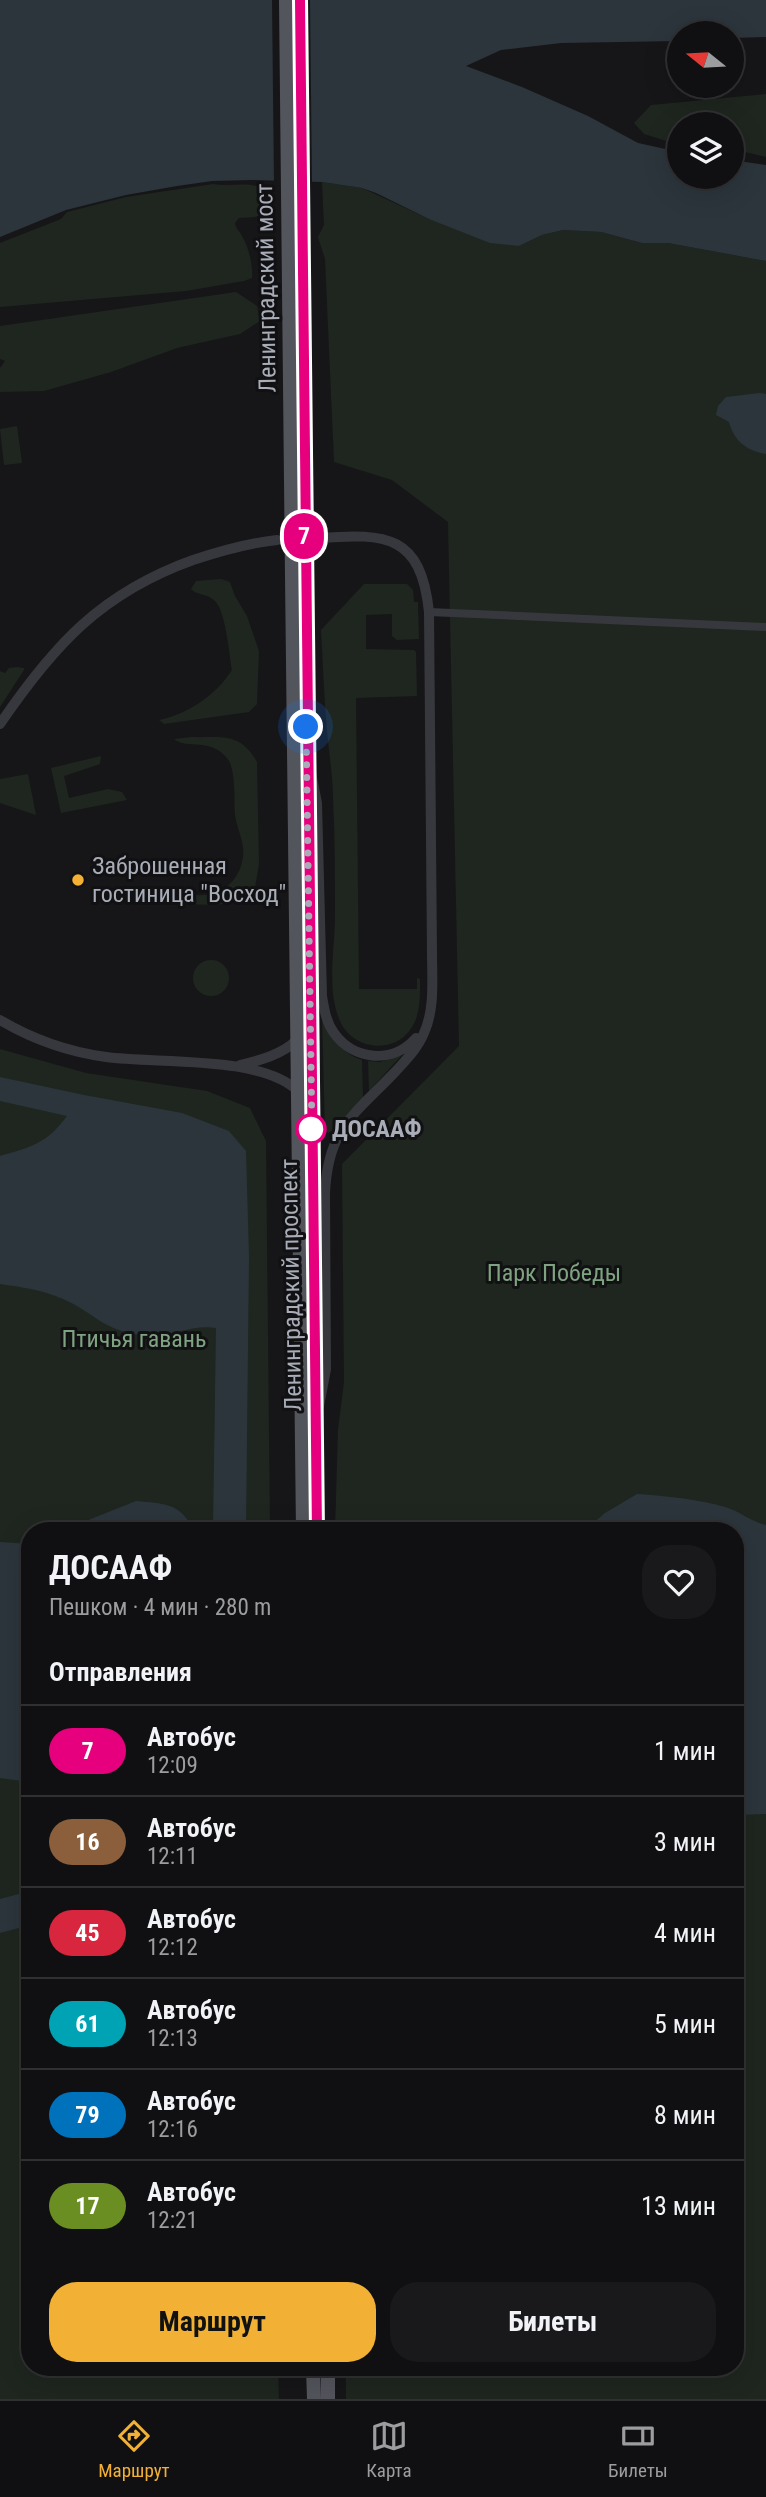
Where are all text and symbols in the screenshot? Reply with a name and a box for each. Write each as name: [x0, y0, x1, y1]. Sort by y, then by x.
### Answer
north arrow: [667, 21, 744, 98]
map controls: [667, 21, 744, 189]
button: layers: [667, 112, 744, 189]
street label: Ленинградский мост: [250, 183, 282, 393]
line badge: 7: [281, 513, 327, 559]
text: 7: [298, 522, 310, 550]
your location: [288, 709, 323, 744]
place label: Заброшенная гостиница "Восход": [92, 852, 286, 908]
marker: Заброшенная гостиница "Восход": [70, 872, 86, 888]
marker: ДОСААФ: [296, 1114, 326, 1144]
place label: ДОСААФ: [332, 1115, 422, 1143]
street label: Ленинградский проспект: [275, 1158, 307, 1412]
park label: Парк Победы: [487, 1259, 621, 1287]
park label: Птичья гавань: [61, 1325, 207, 1353]
button: heart: [642, 1545, 716, 1619]
text: ДОСААФ: [49, 1548, 172, 1587]
text: Пешком · 4 мин · 280 m: [49, 1594, 271, 1621]
text: Отправления: [49, 1657, 192, 1687]
text: Автобус: [147, 1722, 236, 1752]
text: 1 мин: [654, 1736, 716, 1766]
text: 7: [81, 1737, 94, 1765]
text: 12:09: [147, 1752, 198, 1779]
text: Автобус: [147, 1813, 236, 1843]
text: 3 мин: [654, 1827, 716, 1857]
text: 16: [75, 1828, 100, 1856]
text: 12:11: [147, 1843, 198, 1870]
text: Автобус: [147, 1904, 236, 1934]
text: 4 мин: [654, 1918, 716, 1948]
text: 45: [75, 1919, 100, 1947]
text: 12:12: [147, 1934, 198, 1961]
text: Автобус: [147, 1995, 236, 2025]
text: 5 мин: [654, 2009, 716, 2039]
text: 61: [75, 2010, 100, 2038]
text: 12:13: [147, 2025, 198, 2052]
text: Автобус: [147, 2086, 236, 2116]
text: 8 мин: [654, 2100, 716, 2130]
text: 79: [75, 2101, 100, 2129]
text: 12:16: [147, 2116, 198, 2143]
text: Автобус: [147, 2177, 236, 2207]
text: 13 мин: [641, 2191, 716, 2221]
text: 17: [75, 2192, 100, 2220]
text: 12:21: [147, 2207, 198, 2234]
button: Маршрут: [49, 2282, 376, 2362]
button: Билеты: [390, 2282, 716, 2362]
tab: Маршрут: [98, 2417, 170, 2482]
tab: Карта: [366, 2417, 412, 2482]
tab: Билеты: [608, 2417, 668, 2482]

